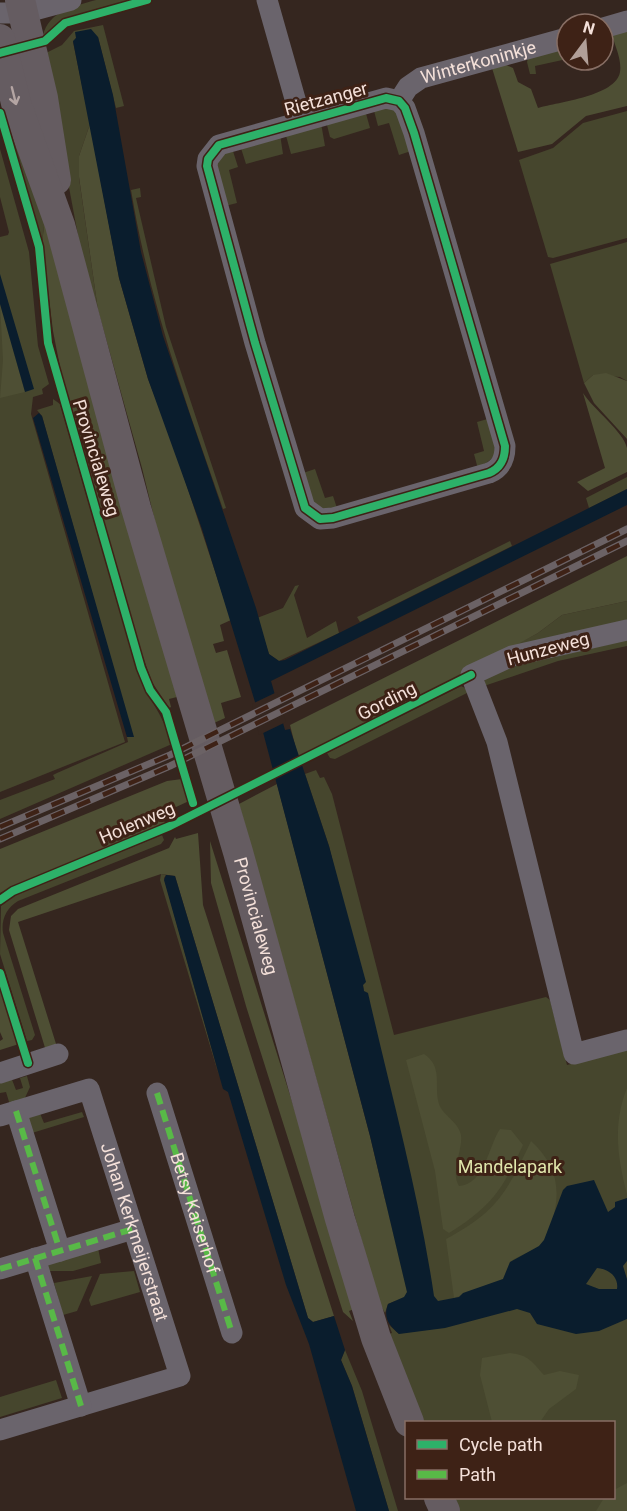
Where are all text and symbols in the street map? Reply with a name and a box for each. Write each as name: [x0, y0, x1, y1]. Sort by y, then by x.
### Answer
north arrow: [555, 12, 615, 72]
text: N: [581, 17, 597, 39]
street label: Winterkoninkje: [418, 36, 538, 88]
street label: Rietzanger: [282, 77, 370, 120]
one-way arrow: [9, 86, 21, 105]
street label: Provincialeweg: [69, 397, 124, 519]
street label: Hunzeweg: [504, 627, 591, 670]
street label: Gording: [354, 677, 420, 724]
street label: Holenweg: [96, 797, 178, 848]
street label: Provincialeweg: [230, 855, 283, 977]
street label: Johan Kerkmeijerstraat: [97, 1140, 173, 1324]
street label: Betsy Kaiserhof: [166, 1150, 224, 1277]
park label: Mandelapark: [458, 1156, 563, 1177]
legend: [405, 1421, 615, 1499]
text: Cycle path: [459, 1434, 543, 1455]
text: Path: [459, 1464, 496, 1485]

